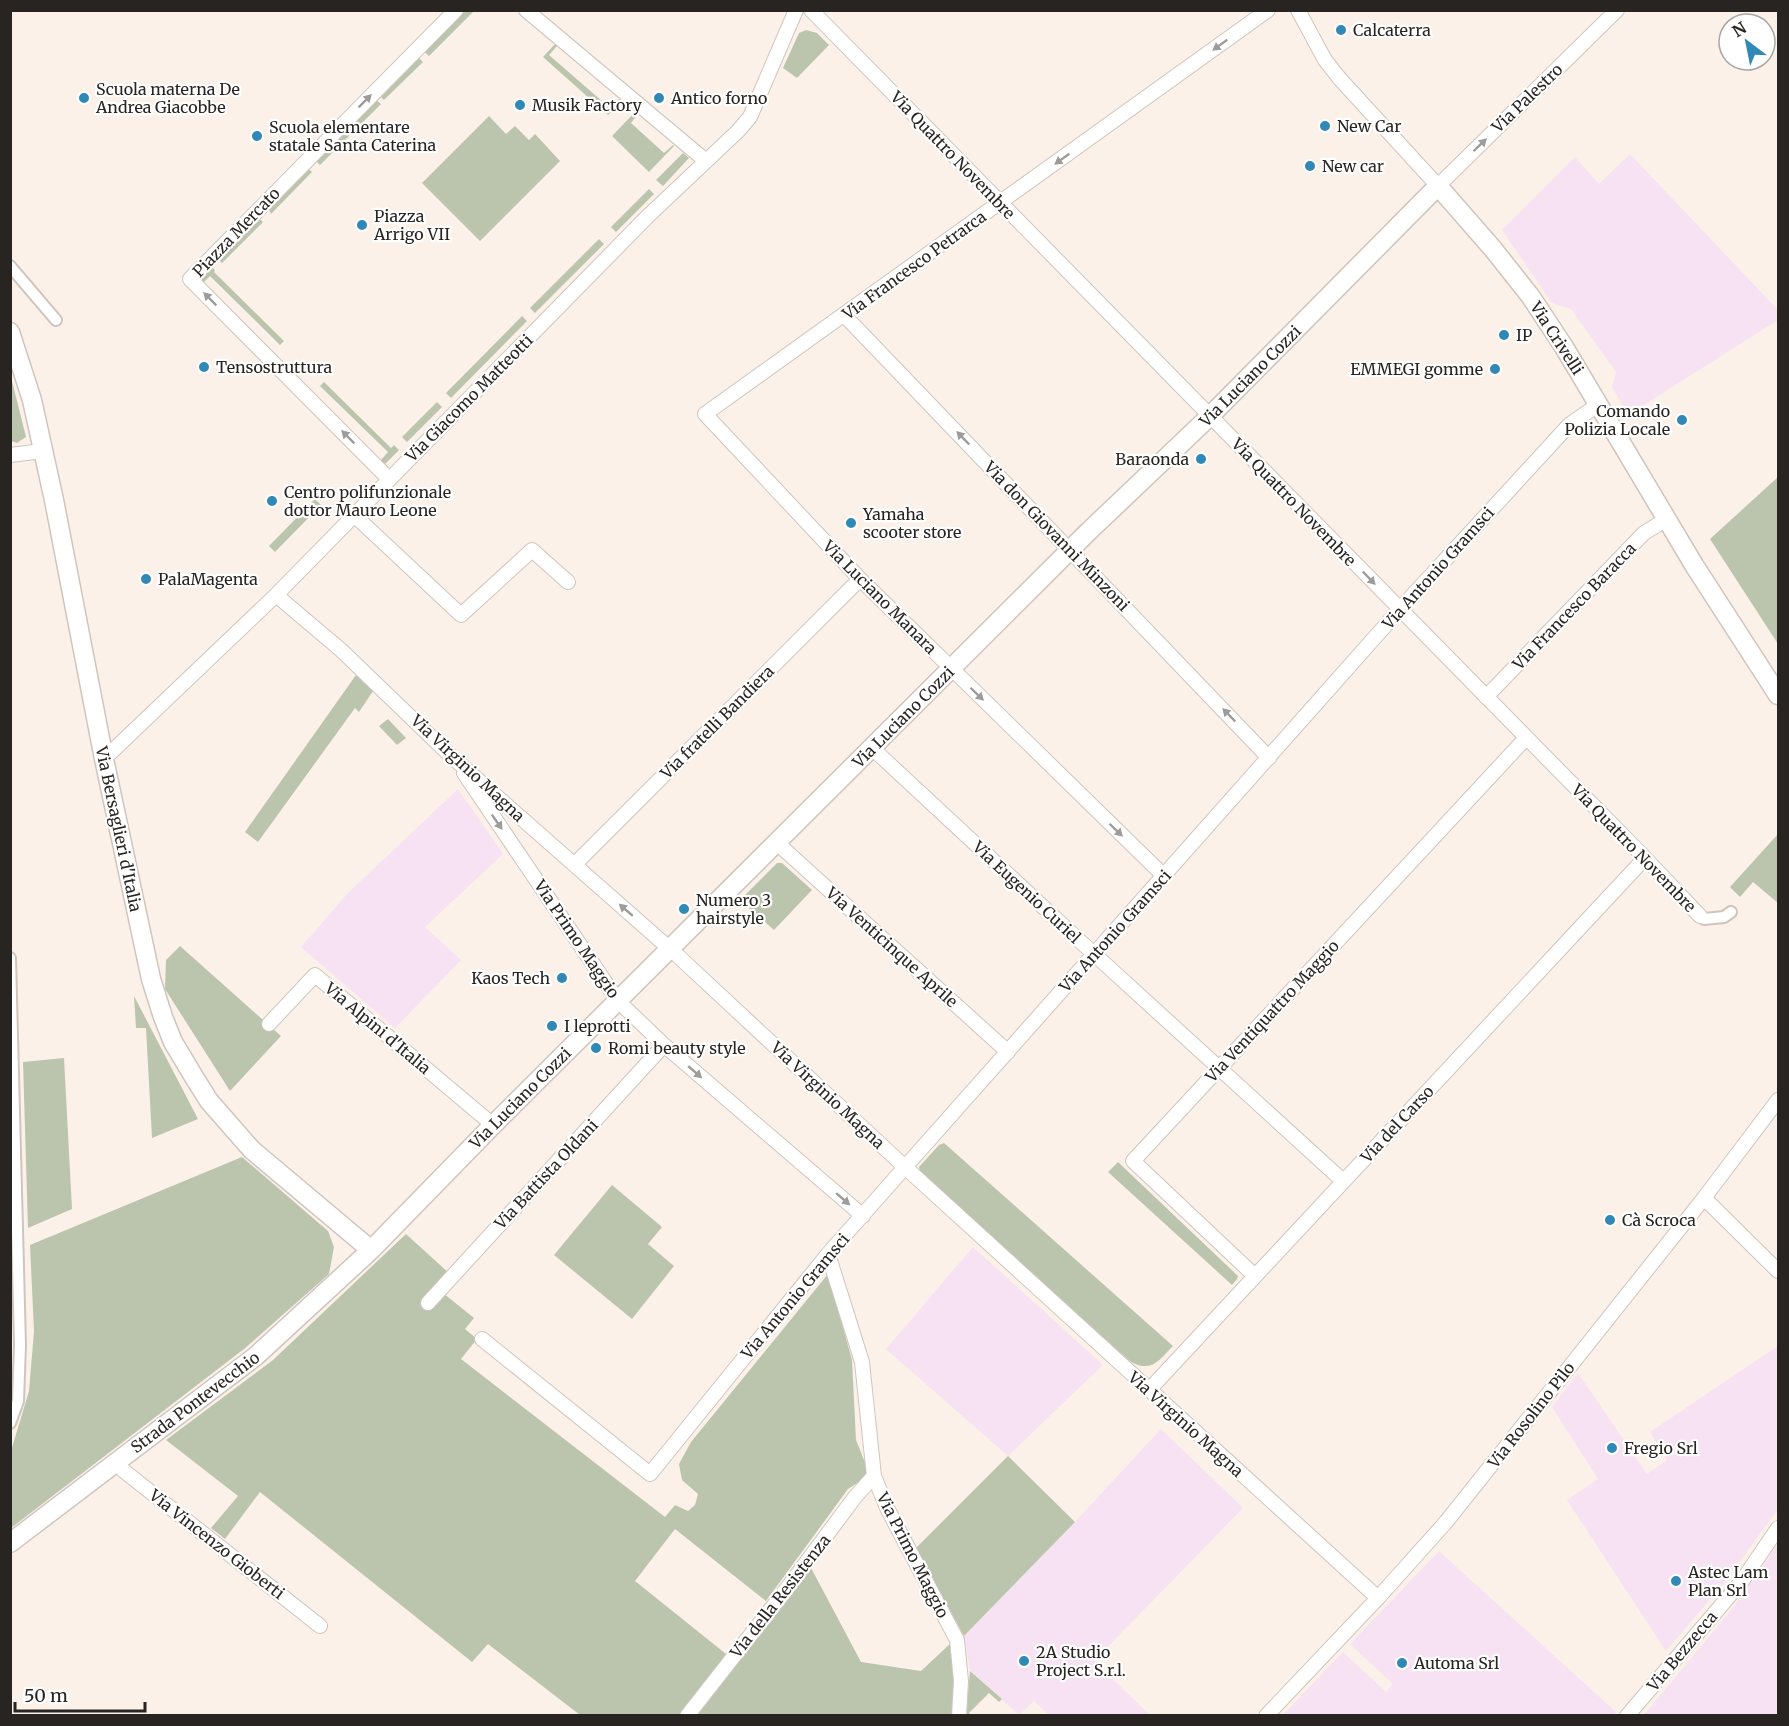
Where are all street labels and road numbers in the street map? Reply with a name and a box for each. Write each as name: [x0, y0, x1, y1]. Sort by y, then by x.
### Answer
street label: Via Palestro: [1487, 59, 1567, 137]
street label: Via Quattro Novembre: [886, 86, 1019, 223]
street label: Piazza Mercato: [188, 183, 284, 281]
street label: Via Francesco Petrarca: [837, 206, 990, 324]
street label: Via Crivelli: [1525, 297, 1588, 378]
street label: Via Luciano Cozzi: [1194, 321, 1305, 432]
street label: Via Giacomo Matteotti: [400, 330, 537, 467]
street label: Via Quattro Novembre: [1227, 433, 1360, 570]
street label: Via don Giovanni Minzoni: [979, 456, 1134, 615]
street label: Via Antonio Gramsci: [1377, 503, 1498, 634]
street label: Via Luciano Manara: [818, 535, 941, 658]
street label: Via Francesco Baracca: [1507, 538, 1640, 674]
street label: Via fratelli Bandiera: [655, 661, 778, 784]
street label: Via Luciano Cozzi: [847, 662, 958, 773]
street label: Via Virginio Magna: [406, 710, 529, 826]
street label: Via Bersaglieri d'Italia: [91, 743, 146, 914]
street label: Via Quattro Novembre: [1567, 779, 1700, 916]
street label: Via Eugenio Curiel: [968, 836, 1085, 947]
street label: Via Antonio Gramsci: [1054, 866, 1175, 997]
street label: Via Primo Maggio: [530, 875, 624, 1002]
street label: Via Venticinque Aprile: [821, 882, 962, 1011]
street label: Via Ventiquattro Maggio: [1200, 936, 1343, 1087]
street label: Via Alpini d'Italia: [320, 977, 435, 1078]
street label: Via Virginio Magna: [766, 1037, 889, 1153]
street label: Via Luciano Cozzi: [464, 1043, 575, 1154]
street label: Via del Carso: [1355, 1081, 1438, 1167]
street label: Via Battista Oldani: [489, 1115, 602, 1234]
street label: Via Antonio Gramsci: [736, 1229, 853, 1364]
street label: Strada Pontevecchio: [127, 1347, 263, 1457]
street label: Via Rosolino Pilo: [1483, 1358, 1579, 1473]
street label: Via Virginio Magna: [1124, 1366, 1248, 1481]
street label: Via Vincenzo Gioberti: [145, 1484, 289, 1603]
street label: Via Primo Maggio: [872, 1488, 953, 1621]
street label: Via della Resistenza: [725, 1530, 835, 1663]
street label: Via Bezzecca: [1642, 1607, 1722, 1696]

